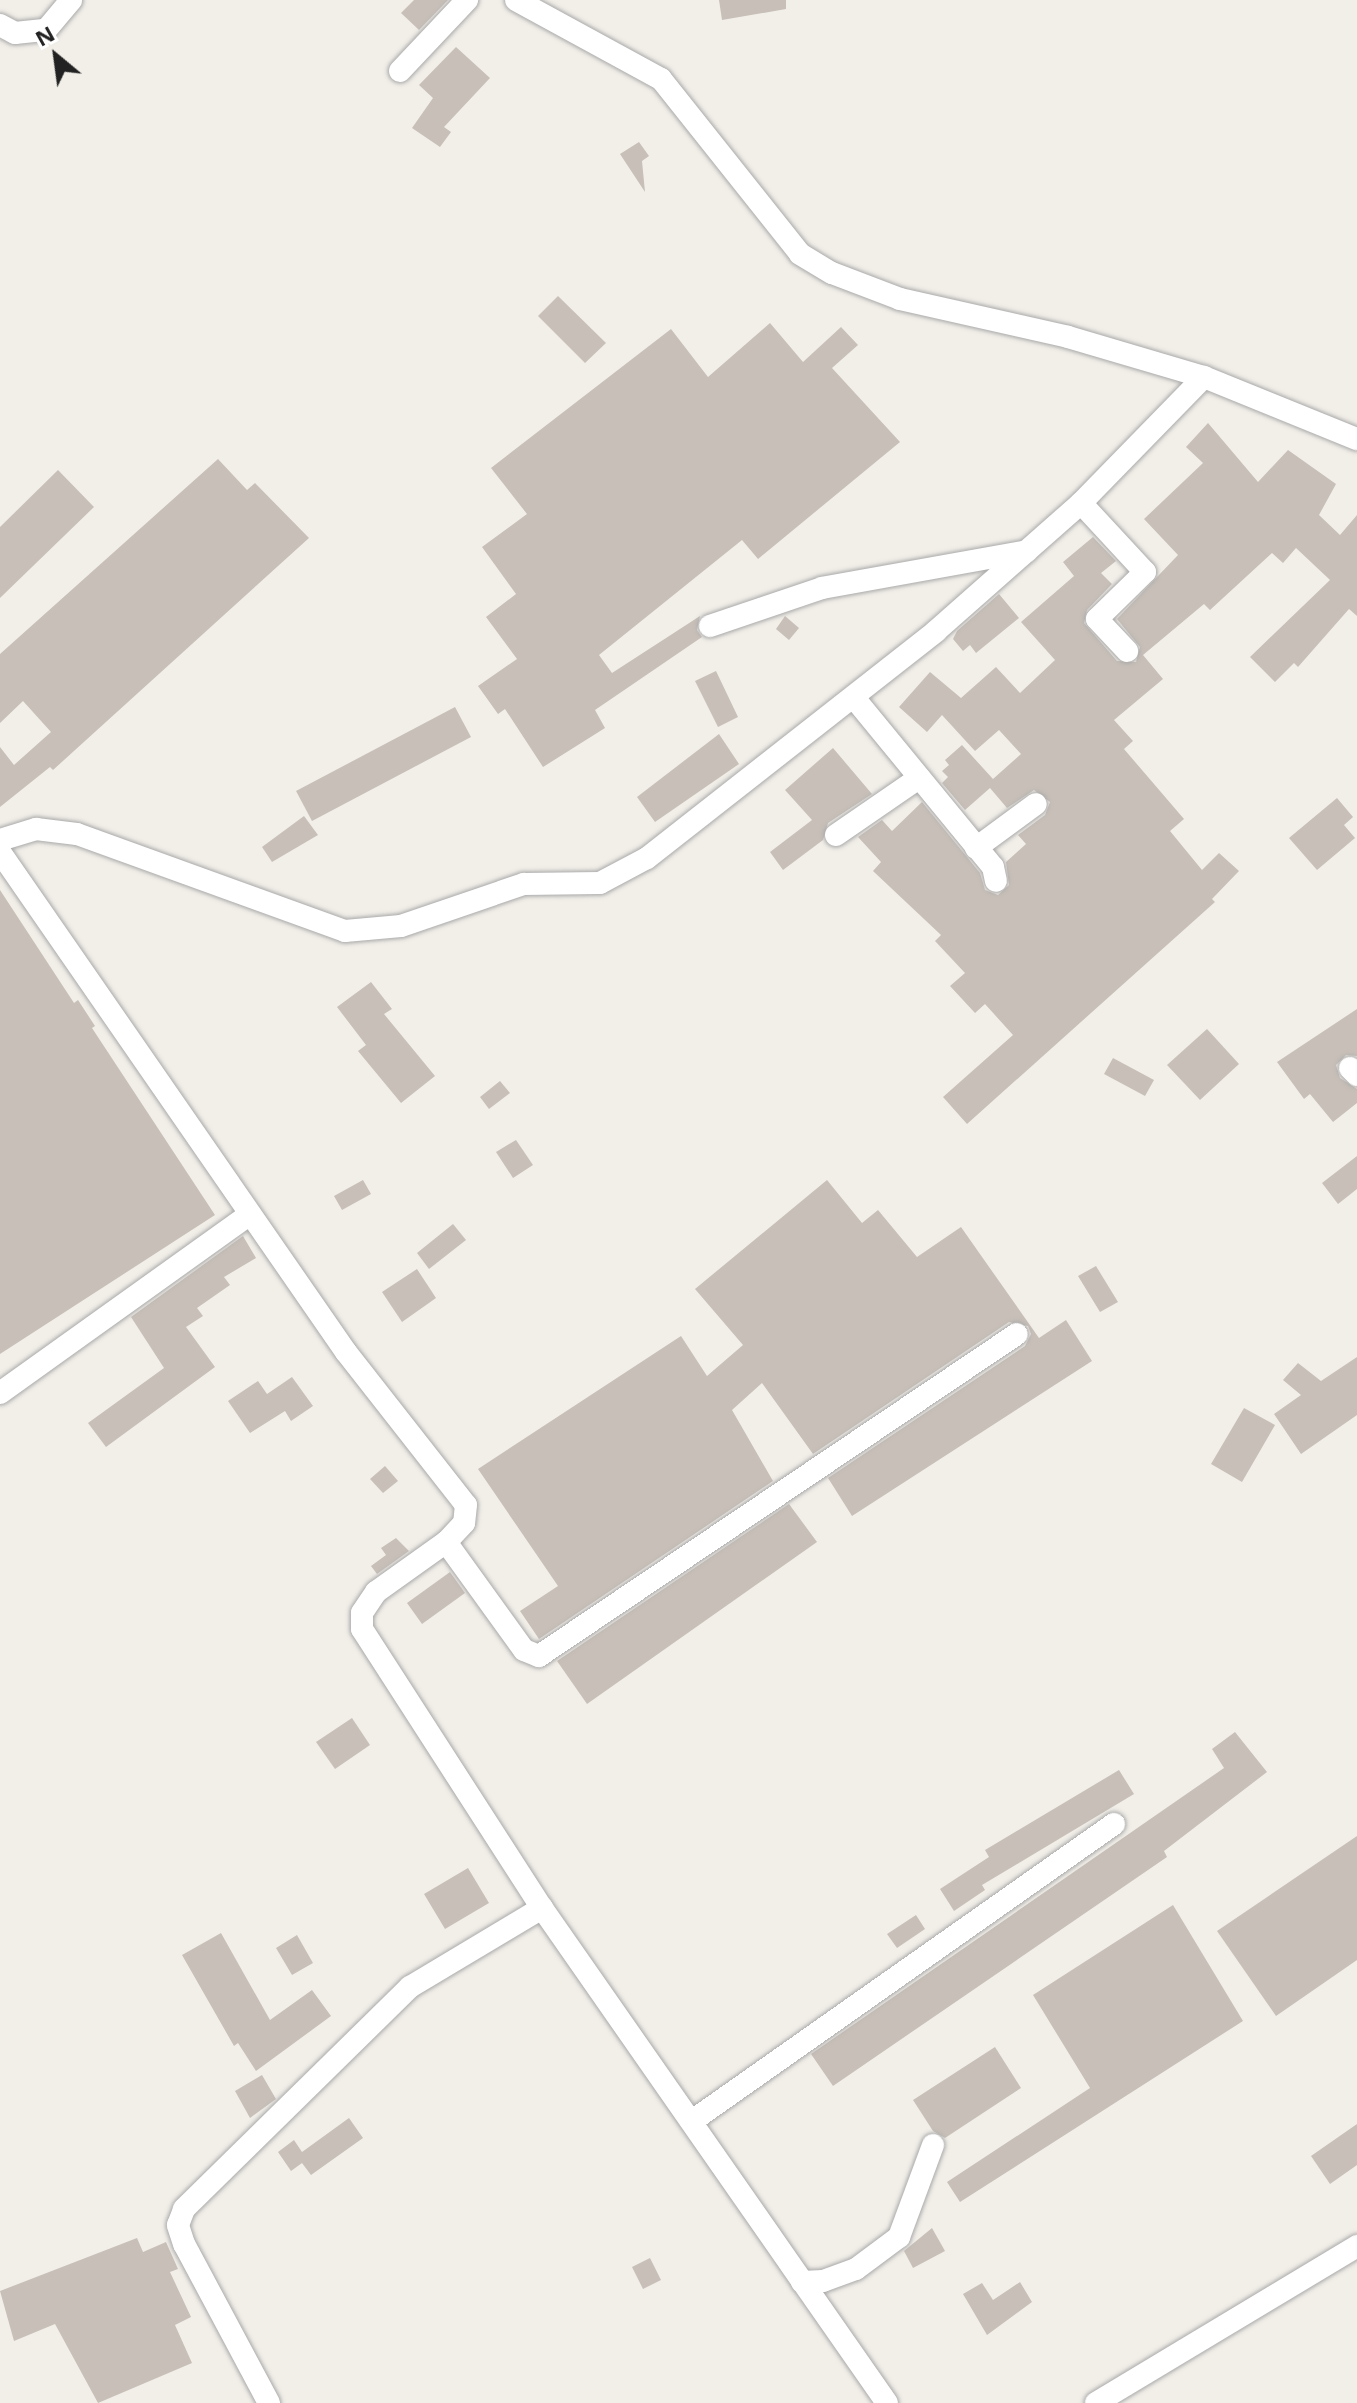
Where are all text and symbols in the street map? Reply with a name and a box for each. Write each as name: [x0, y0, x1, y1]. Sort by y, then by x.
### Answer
north arrow: [16, 16, 96, 96]
text: N: [29, 18, 59, 52]

